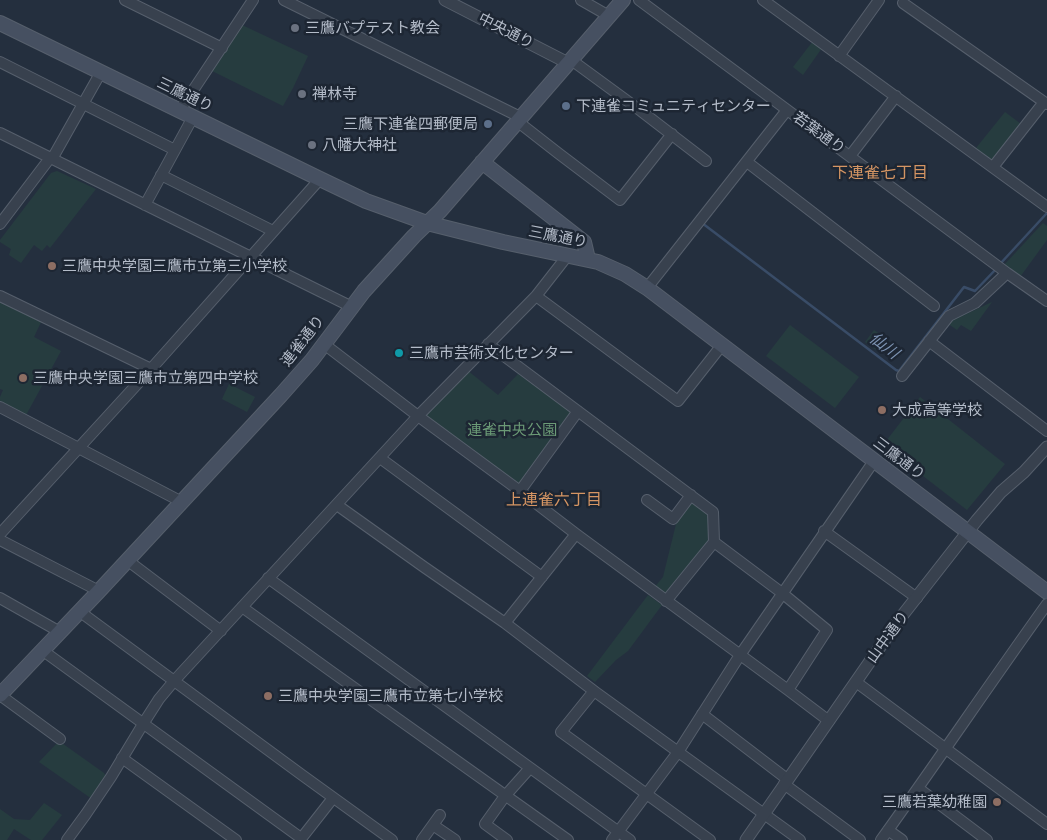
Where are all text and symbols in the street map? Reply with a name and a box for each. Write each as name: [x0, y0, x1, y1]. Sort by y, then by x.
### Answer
street label: 中央通り: [475, 9, 537, 53]
place label: 三鷹バプテスト教会: [305, 19, 440, 37]
marker: 三鷹バプテスト教会: [289, 22, 301, 34]
street label: 三鷹通り: [154, 74, 216, 116]
place label: 禅林寺: [312, 85, 357, 103]
marker: 禅林寺: [296, 88, 308, 100]
place label: 下連雀コミュニティセンター: [576, 97, 771, 115]
marker: 下連雀コミュニティセンター: [560, 100, 572, 112]
street label: 若葉通り: [789, 108, 849, 158]
place label: 三鷹下連雀四郵便局: [343, 115, 478, 133]
marker: 三鷹下連雀四郵便局: [482, 118, 494, 130]
place label: 八幡大神社: [322, 136, 397, 154]
marker: 八幡大神社: [306, 139, 318, 151]
district label: 下連雀七丁目: [832, 163, 928, 183]
street label: 三鷹通り: [527, 222, 589, 252]
place label: 三鷹中央学園三鷹市立第三小学校: [62, 257, 287, 275]
marker: 三鷹中央学園三鷹市立第三小学校: [46, 260, 58, 272]
street label: 連雀通り: [277, 312, 329, 370]
water label: 仙川: [865, 329, 903, 363]
place label: 三鷹市芸術文化センター: [409, 344, 574, 362]
marker: 三鷹市芸術文化センター: [393, 347, 405, 359]
place label: 三鷹中央学園三鷹市立第四中学校: [33, 369, 258, 387]
marker: 三鷹中央学園三鷹市立第四中学校: [17, 372, 29, 384]
place label: 大成高等学校: [892, 401, 982, 419]
marker: 大成高等学校: [876, 404, 888, 416]
park label: 連雀中央公園: [467, 421, 557, 439]
street label: 三鷹通り: [870, 434, 928, 484]
district label: 上連雀六丁目: [506, 490, 602, 510]
street label: 山中通り: [863, 607, 913, 667]
place label: 三鷹中央学園三鷹市立第七小学校: [278, 687, 503, 705]
marker: 三鷹中央学園三鷹市立第七小学校: [262, 690, 274, 702]
place label: 三鷹若葉幼稚園: [882, 793, 987, 811]
marker: 三鷹若葉幼稚園: [991, 796, 1003, 808]

